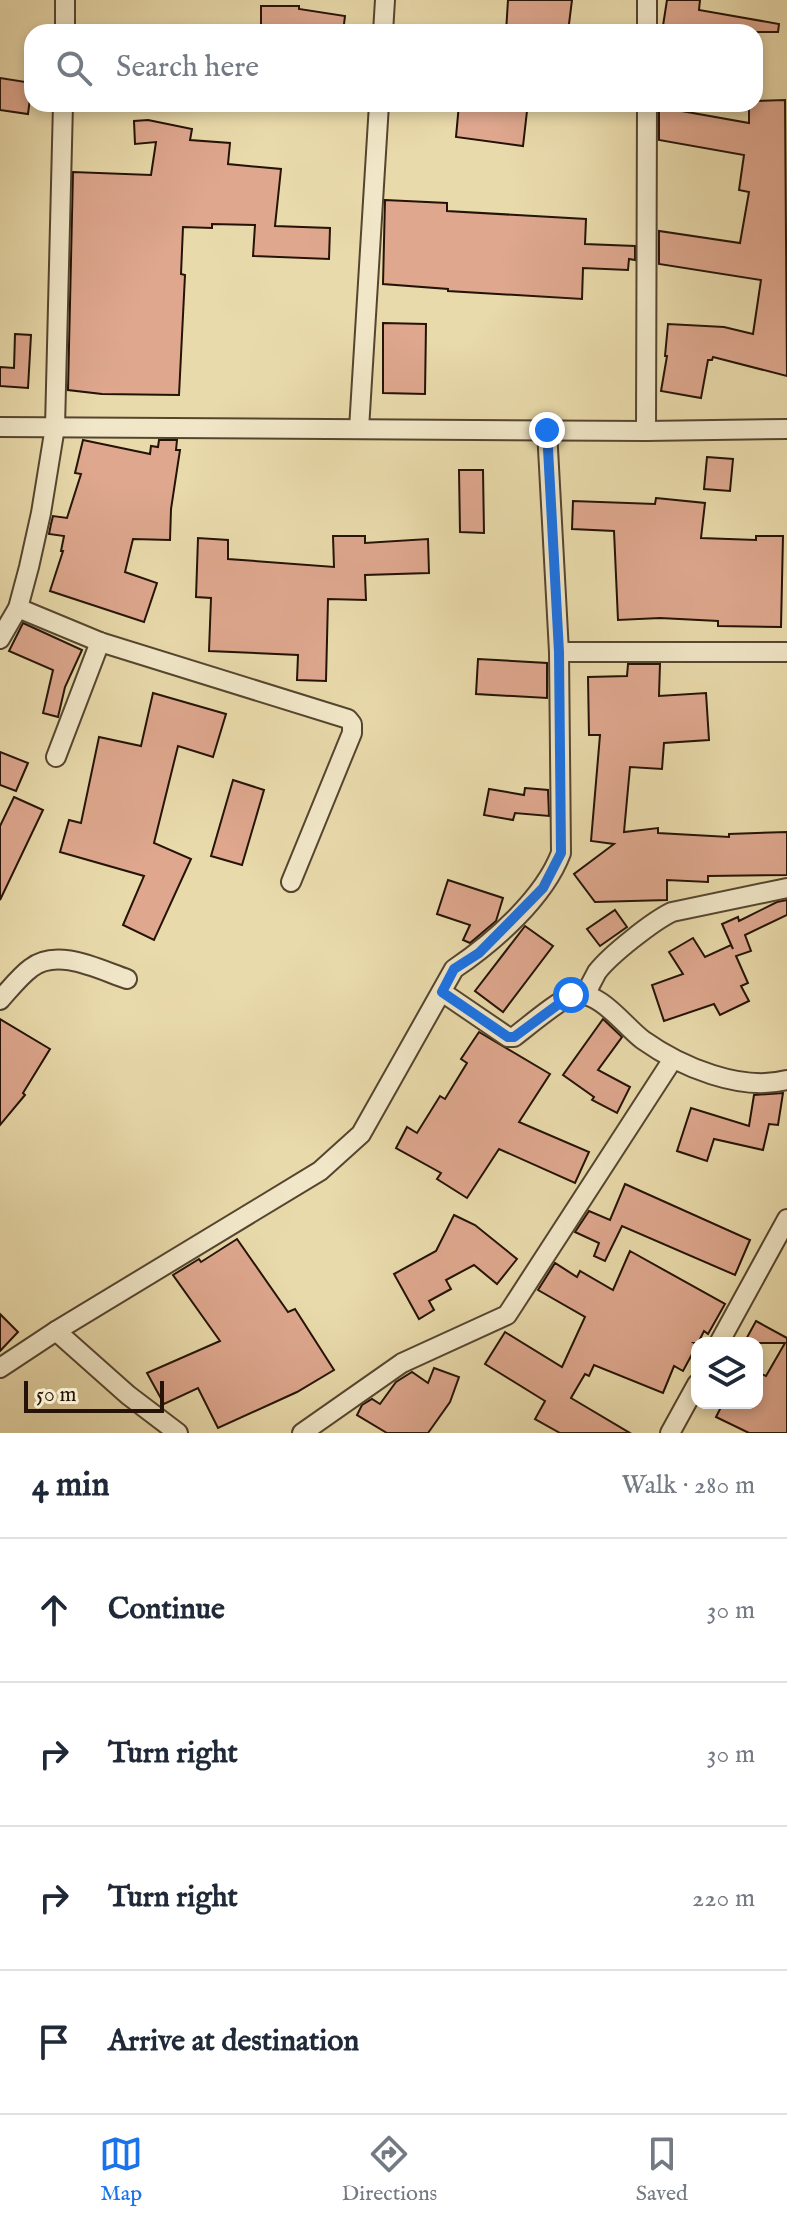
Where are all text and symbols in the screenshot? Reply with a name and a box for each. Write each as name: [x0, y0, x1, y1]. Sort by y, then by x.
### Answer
search box: [24, 24, 763, 112]
icon: search: [52, 46, 96, 90]
text: Search here: [116, 49, 259, 87]
route end: [529, 412, 565, 448]
route start: [553, 977, 589, 1013]
map controls: [691, 1337, 763, 1409]
button: layers: [691, 1337, 763, 1409]
scale bar: [24, 1377, 164, 1413]
text: 50 m: [36, 1381, 77, 1409]
text: 4 min: [32, 1464, 110, 1507]
text: Walk · 280 m: [622, 1469, 755, 1502]
icon: ahead: [32, 1588, 76, 1632]
text: Continue: [108, 1591, 225, 1629]
text: 30 m: [707, 1594, 755, 1627]
icon: right: [32, 1732, 76, 1776]
text: Turn right: [108, 1735, 238, 1773]
text: 30 m: [707, 1738, 755, 1771]
icon: right: [32, 1876, 76, 1920]
text: Turn right: [108, 1879, 238, 1917]
text: 220 m: [692, 1882, 755, 1915]
icon: arrive: [32, 2020, 76, 2064]
text: Arrive at destination: [108, 2023, 359, 2061]
tab: Map: [99, 2132, 143, 2208]
tab: Directions: [342, 2132, 437, 2208]
tab: Saved: [636, 2132, 688, 2208]

